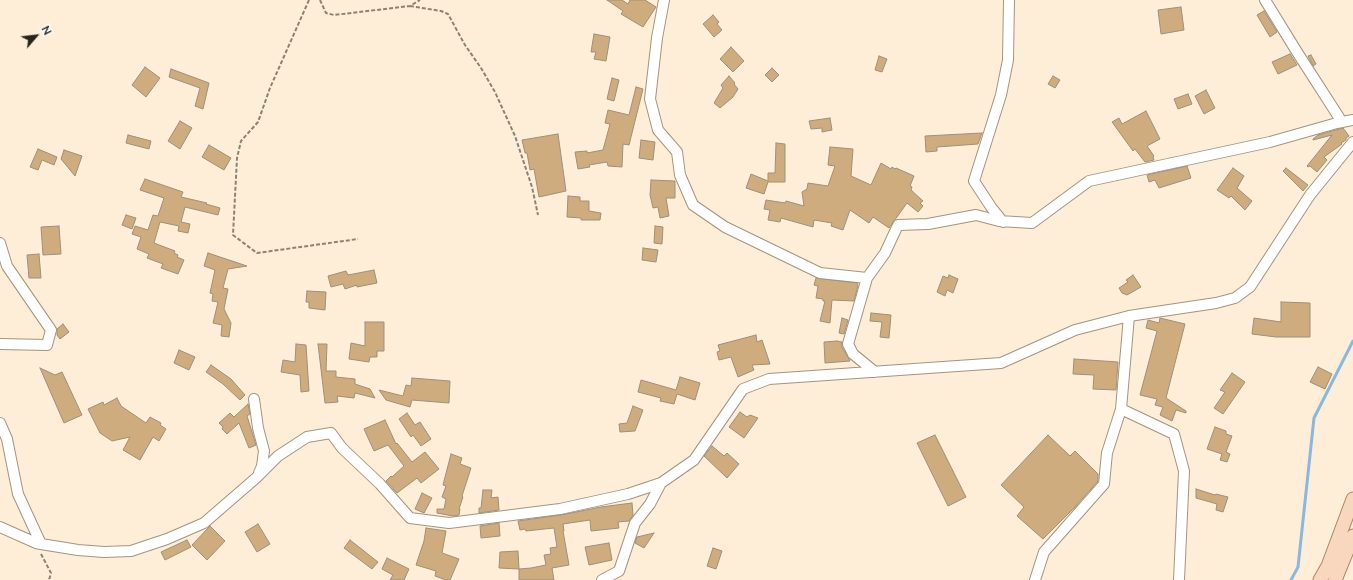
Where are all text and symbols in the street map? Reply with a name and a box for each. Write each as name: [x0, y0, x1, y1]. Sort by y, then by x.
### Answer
north arrow: [16, 16, 56, 56]
text: N: [39, 23, 55, 37]

